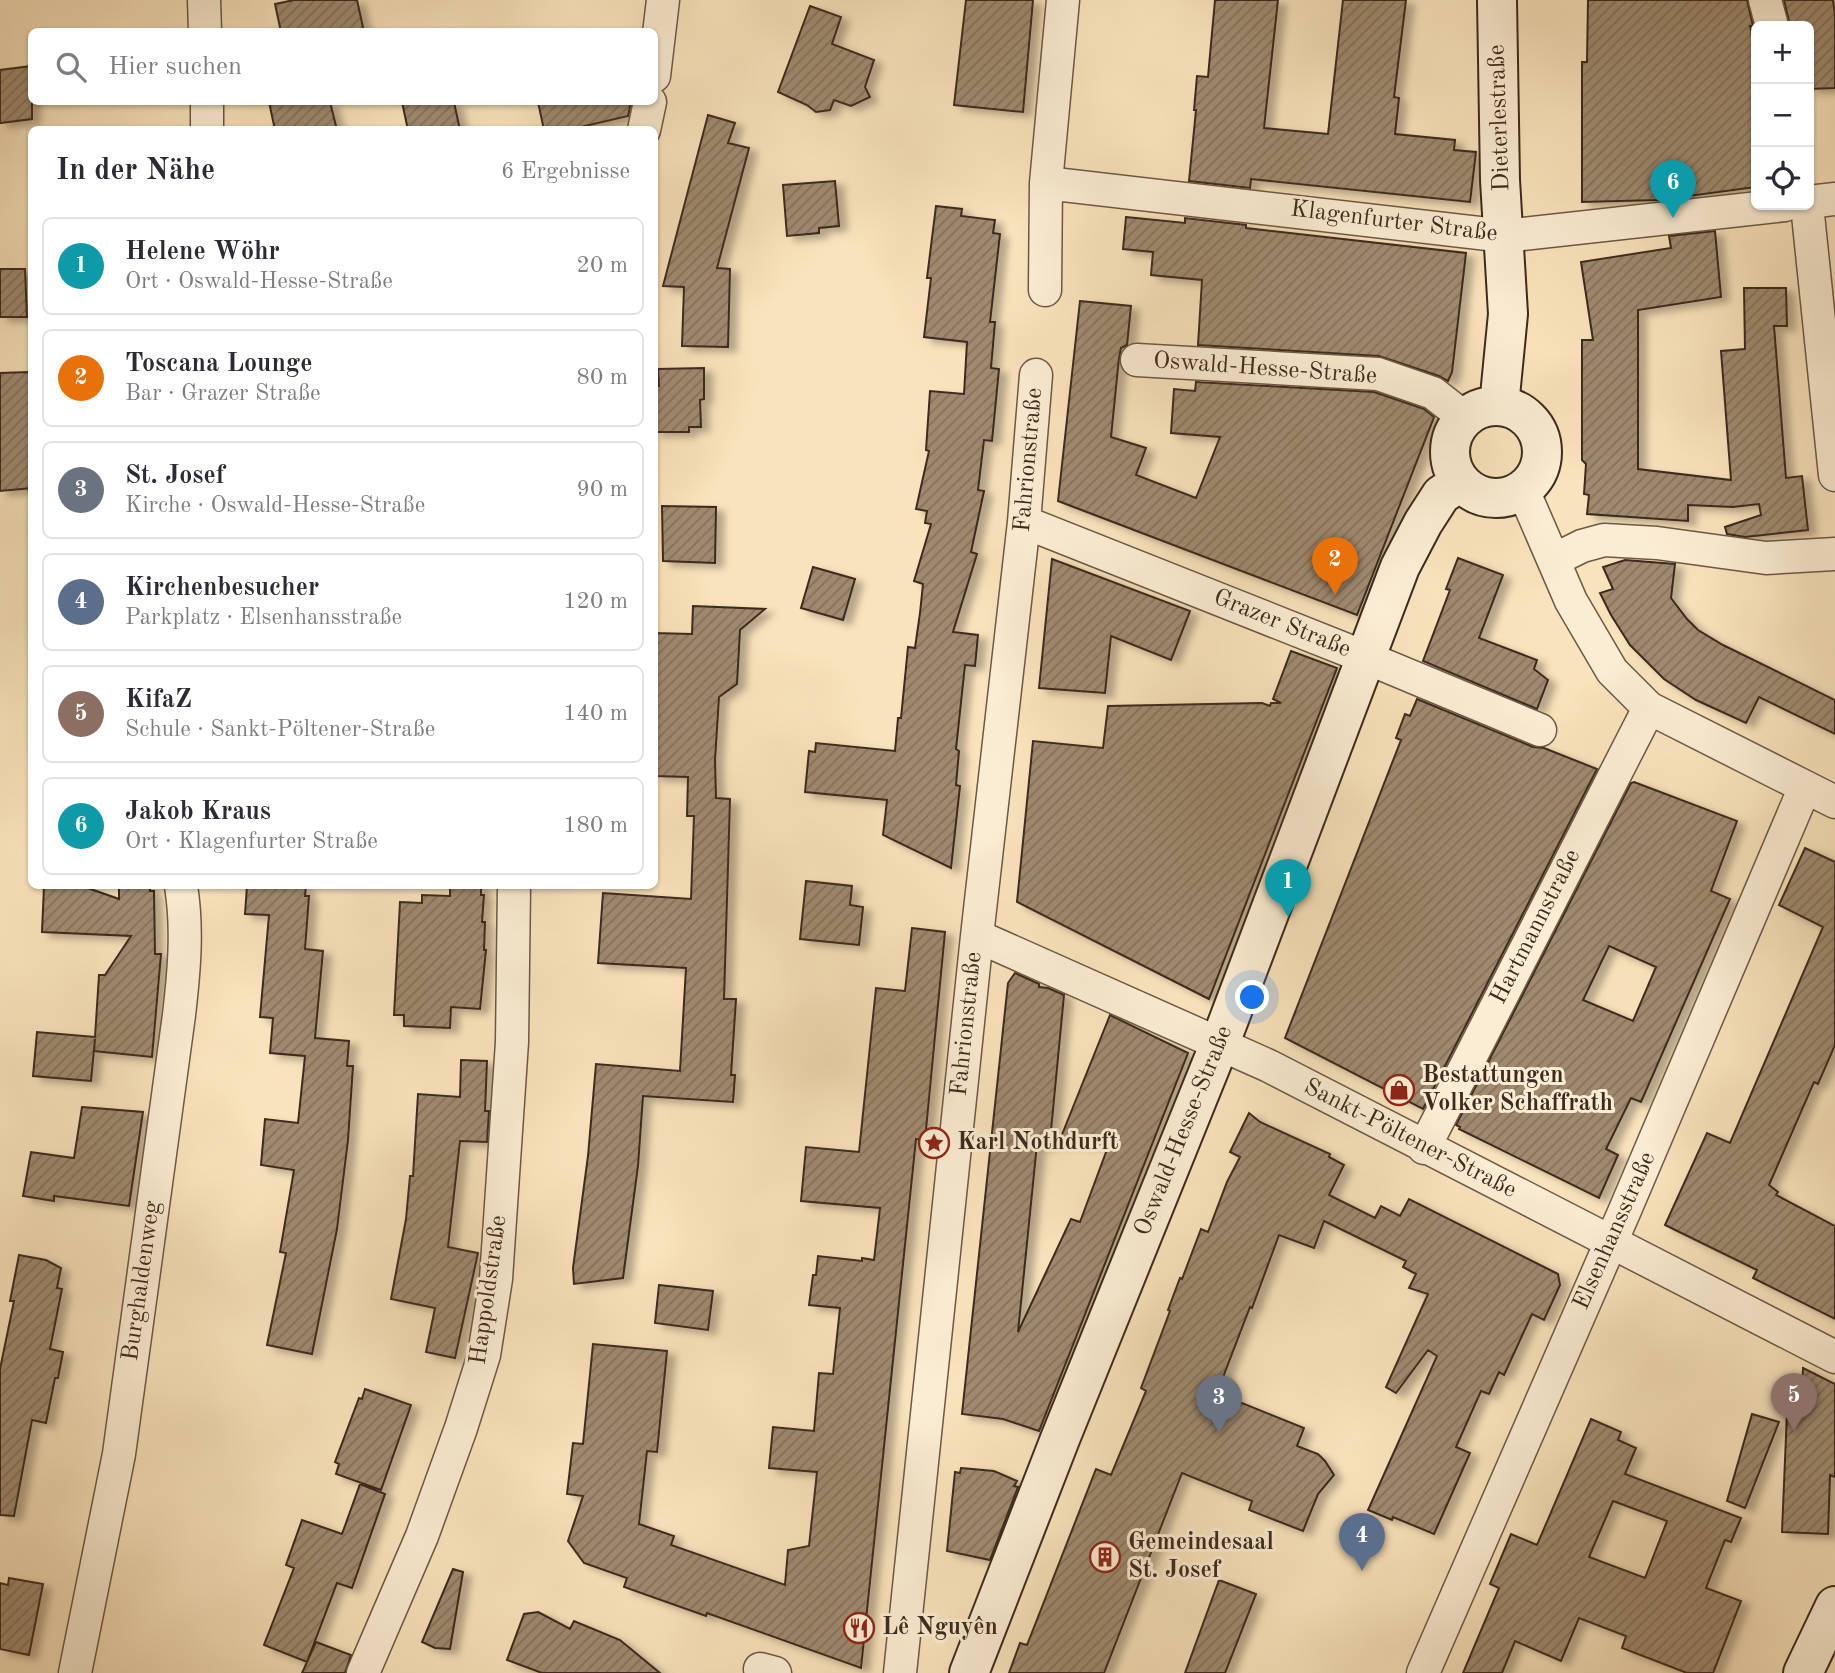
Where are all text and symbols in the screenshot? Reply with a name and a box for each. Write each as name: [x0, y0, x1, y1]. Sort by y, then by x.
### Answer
map controls: [1751, 21, 1814, 210]
button: +: [1751, 21, 1814, 84]
search box: [28, 28, 658, 105]
street label: Dieterlestraße: [1485, 44, 1515, 192]
icon: search: [52, 48, 90, 86]
text: Hier suchen: [108, 54, 242, 80]
button: −: [1751, 84, 1814, 147]
button: locate: [1751, 147, 1814, 210]
text: In der Nähe: [56, 156, 215, 186]
text: 6 Ergebnisse: [501, 160, 630, 183]
pin: 6: [1650, 160, 1696, 218]
street label: Klagenfurter Straße: [1289, 197, 1499, 247]
text: Helene Wöhr: [125, 239, 280, 265]
text: 1: [74, 254, 88, 277]
text: 20 m: [577, 254, 628, 277]
text: Ort · Oswald-Hesse-Straße: [125, 270, 393, 293]
street label: Oswald-Hesse-Straße: [1152, 349, 1378, 389]
text: Toscana Lounge: [125, 351, 313, 377]
text: 2: [74, 366, 88, 389]
text: 80 m: [577, 366, 628, 389]
text: Bar · Grazer Straße: [125, 382, 321, 405]
street label: Fahrionstraße: [1011, 387, 1047, 533]
text: St. Josef: [125, 463, 225, 489]
text: 3: [74, 478, 88, 501]
text: 90 m: [577, 478, 628, 501]
text: Kirche · Oswald-Hesse-Straße: [125, 494, 425, 517]
pin: 2: [1312, 537, 1358, 595]
text: Kirchenbesucher: [125, 575, 319, 601]
street label: Grazer Straße: [1210, 586, 1354, 662]
text: 4: [74, 590, 88, 613]
text: 120 m: [563, 590, 628, 613]
text: Parkplatz · Elsenhansstraße: [125, 606, 402, 629]
text: KifaZ: [125, 687, 192, 713]
text: 5: [74, 702, 88, 725]
text: 140 m: [563, 702, 628, 725]
text: Schule · Sankt-Pöltener-Straße: [125, 718, 435, 741]
text: Jakob Kraus: [125, 799, 271, 825]
text: 6: [74, 814, 88, 837]
text: 180 m: [563, 814, 628, 837]
text: Ort · Klagenfurter Straße: [125, 830, 378, 853]
street label: Hartmannstraße: [1487, 846, 1585, 1008]
pin: 1: [1265, 859, 1311, 917]
street label: Fahrionstraße: [947, 951, 987, 1097]
your location: [1235, 980, 1269, 1014]
street label: Oswald-Hesse-Straße: [1131, 1023, 1237, 1239]
place label: Bestattungen Volker Schaffrath: [1422, 1064, 1613, 1116]
shop icon: Bestattungen Volker Schaffrath: [1382, 1073, 1416, 1107]
street label: Sankt-Pöltener-Straße: [1300, 1075, 1520, 1203]
place icon: Karl Nothdurft: [917, 1126, 951, 1160]
place label: Karl Nothdurft: [957, 1131, 1119, 1155]
street label: Elsenhansstraße: [1569, 1149, 1661, 1313]
street label: Burghaldenweg: [119, 1199, 165, 1363]
street label: Happoldstraße: [467, 1214, 511, 1366]
pin: 5: [1771, 1373, 1817, 1431]
pin: 3: [1196, 1375, 1242, 1433]
pin: 4: [1339, 1513, 1385, 1571]
place label: Gemeindesaal St. Josef: [1128, 1531, 1274, 1583]
building icon: Gemeindesaal St. Josef: [1088, 1540, 1122, 1574]
restaurant icon: Lê Nguyên: [842, 1611, 876, 1645]
place label: Lê Nguyên: [882, 1616, 998, 1640]

